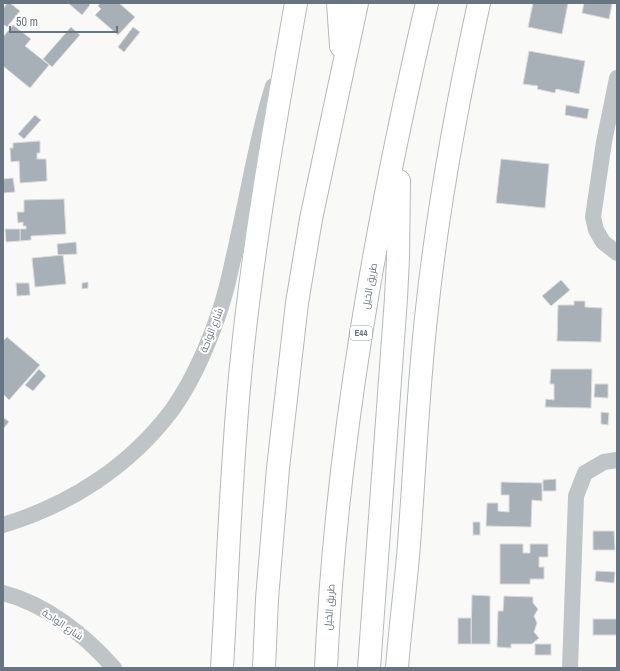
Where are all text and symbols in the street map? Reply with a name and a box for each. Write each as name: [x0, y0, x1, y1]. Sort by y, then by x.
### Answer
scale bar: [10, 8, 117, 34]
text: 50 m: [16, 14, 38, 30]
street label: طريق الخيل: [359, 262, 380, 310]
street label: شارع الواحة: [197, 306, 226, 354]
road number: E44: [350, 326, 372, 340]
street label: طريق الخيل: [321, 583, 338, 631]
street label: شارع الواحة: [40, 606, 86, 643]

